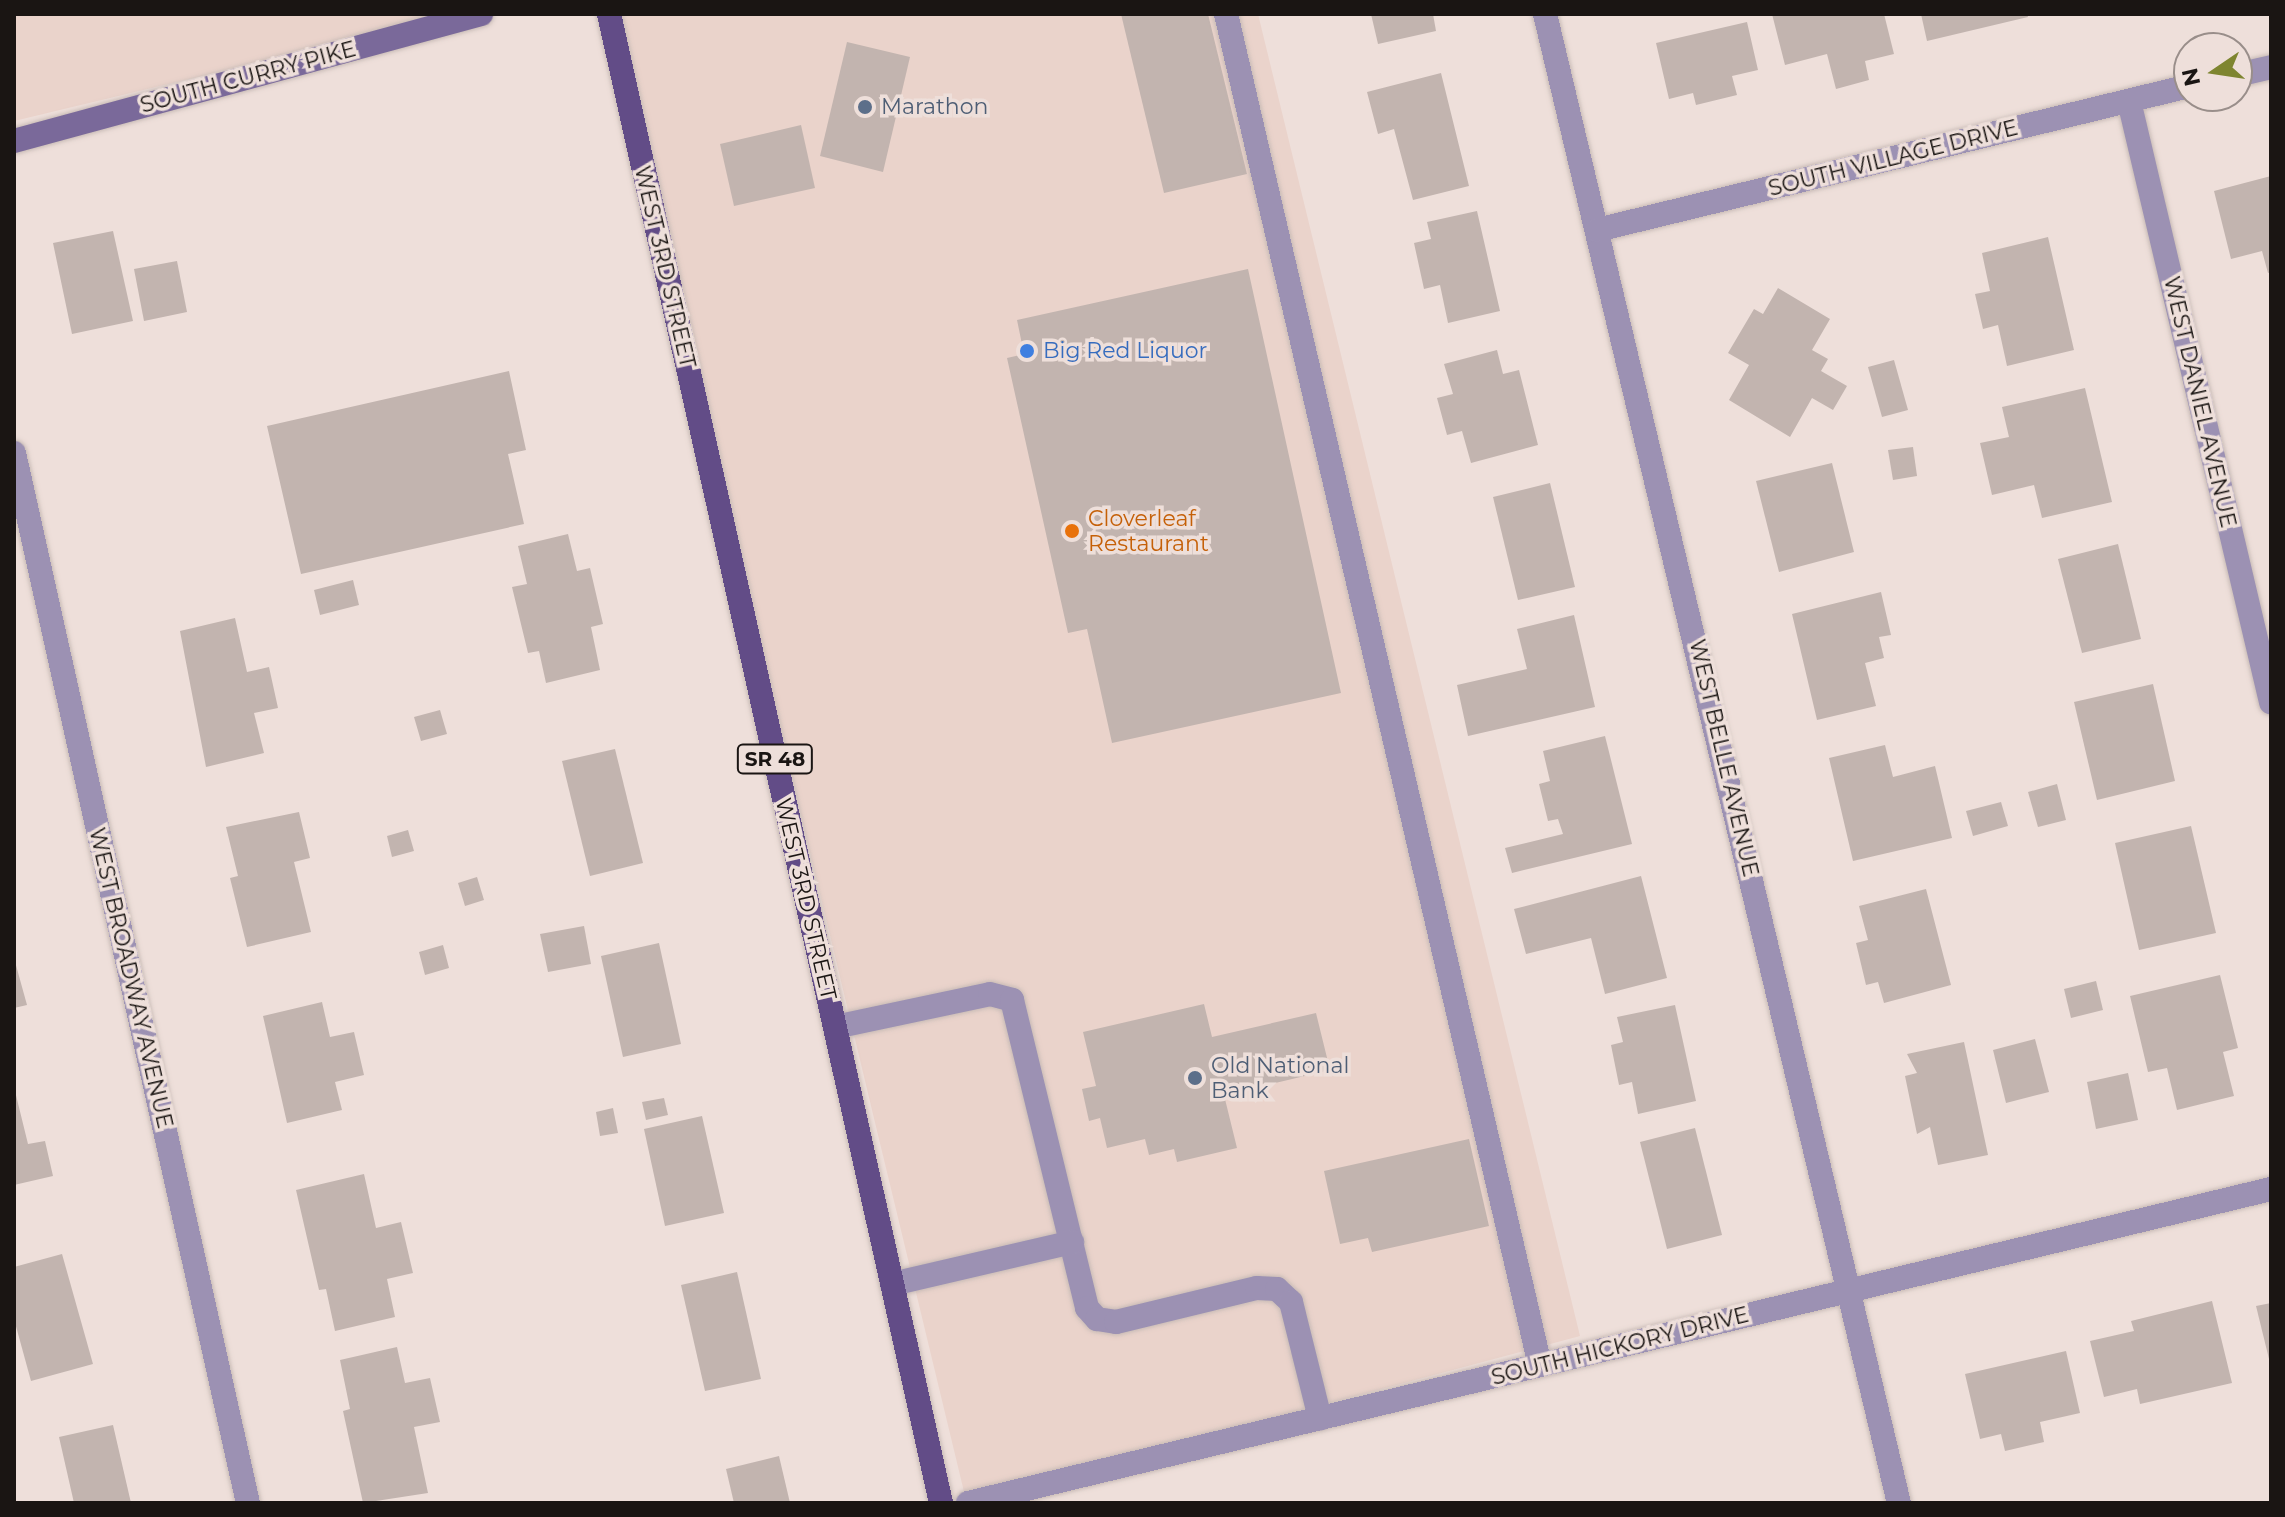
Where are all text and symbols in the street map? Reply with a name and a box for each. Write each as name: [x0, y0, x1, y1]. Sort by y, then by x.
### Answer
north arrow: [2173, 32, 2253, 112]
street label: SOUTH CURRY PIKE: [137, 35, 359, 119]
text: N: [2176, 65, 2206, 89]
place label: Marathon: [881, 94, 988, 120]
marker: Marathon: [856, 98, 874, 116]
street label: SOUTH VILLAGE DRIVE: [1766, 114, 2020, 202]
street label: WEST 3RD STREET: [629, 163, 701, 371]
street label: WEST DANIEL AVENUE: [2158, 274, 2242, 530]
place label: Big Red Liquor: [1043, 338, 1207, 364]
marker: Big Red Liquor: [1018, 342, 1036, 360]
place label: Cloverleaf Restaurant: [1088, 505, 1209, 556]
marker: Cloverleaf Restaurant: [1063, 522, 1081, 540]
street label: WEST BELLE AVENUE: [1684, 637, 1764, 879]
road number: SR 48: [735, 743, 815, 775]
street label: WEST 3RD STREET: [770, 795, 842, 1003]
street label: WEST BROADWAY AVENUE: [84, 825, 178, 1131]
place label: Old National Bank: [1211, 1052, 1349, 1104]
marker: Old National Bank: [1186, 1069, 1204, 1087]
street label: SOUTH HICKORY DRIVE: [1489, 1301, 1751, 1391]

